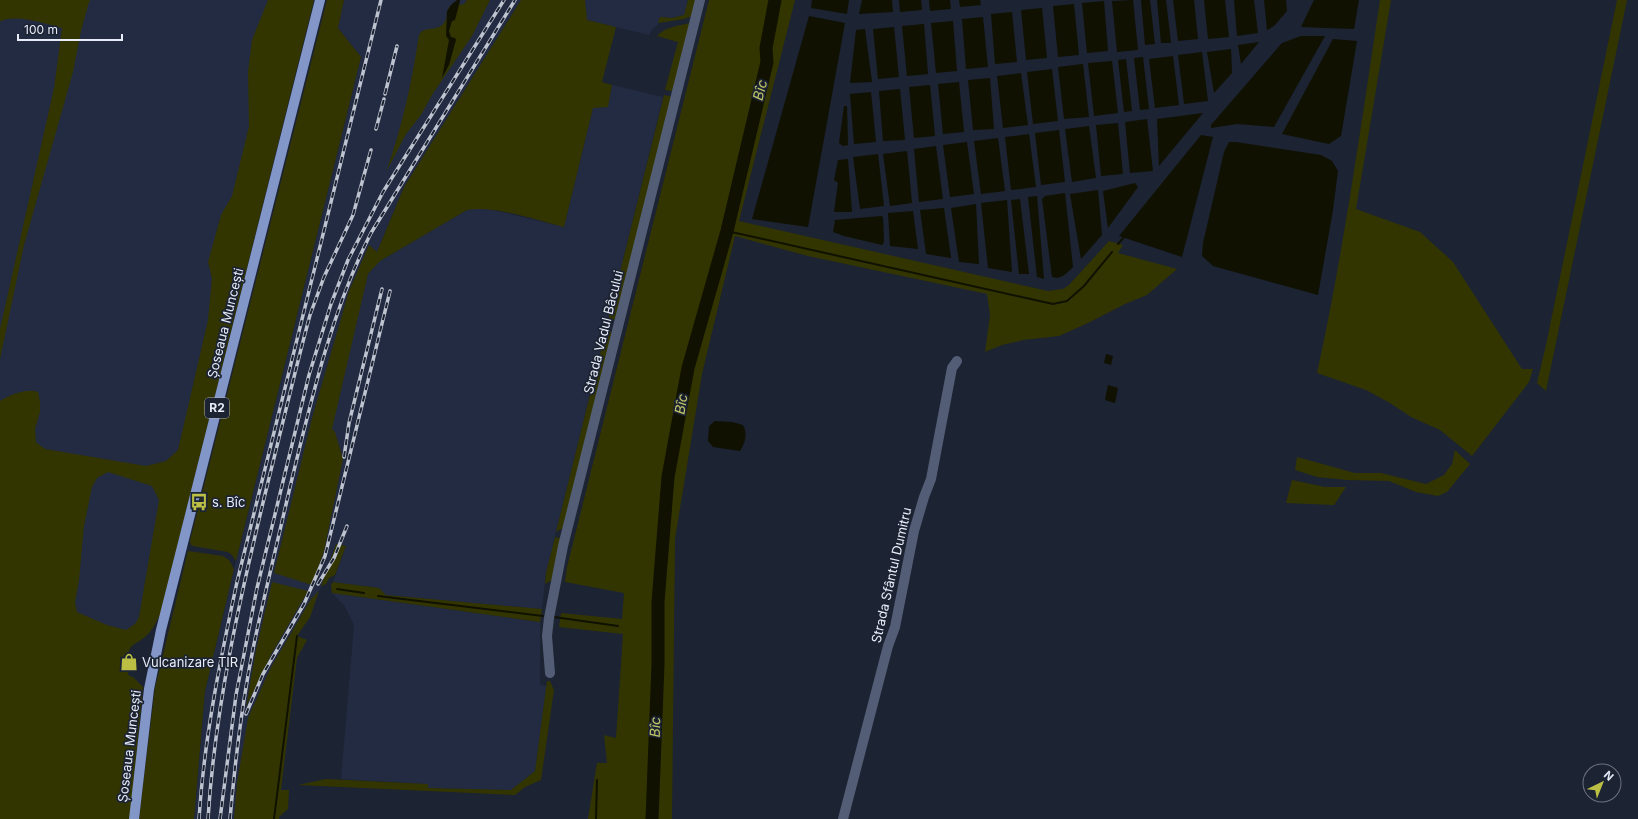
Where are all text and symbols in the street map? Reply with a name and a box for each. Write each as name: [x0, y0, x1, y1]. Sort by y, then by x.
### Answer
scale bar: [18, 16, 122, 42]
text: 100 m: [24, 22, 58, 37]
water label: Bîc: [749, 78, 770, 102]
street label: Șoseaua Muncești: [204, 266, 247, 380]
street label: Strada Vadul Bâcului: [580, 269, 626, 395]
water label: Bîc: [670, 392, 691, 416]
road number: R2: [205, 398, 229, 418]
bus stop icon: s. Bîc: [189, 492, 209, 512]
place label: s. Bîc: [212, 494, 245, 510]
street label: Strada Sfântul Dumitru: [868, 506, 914, 644]
shop icon: Vulcanizare TIR: [119, 652, 139, 672]
place label: Vulcanizare TIR: [142, 654, 238, 670]
street label: Șoseaua Muncești: [114, 689, 145, 803]
water label: Bîc: [646, 716, 663, 738]
north arrow: [1582, 763, 1622, 803]
text: N: [1601, 768, 1617, 784]

